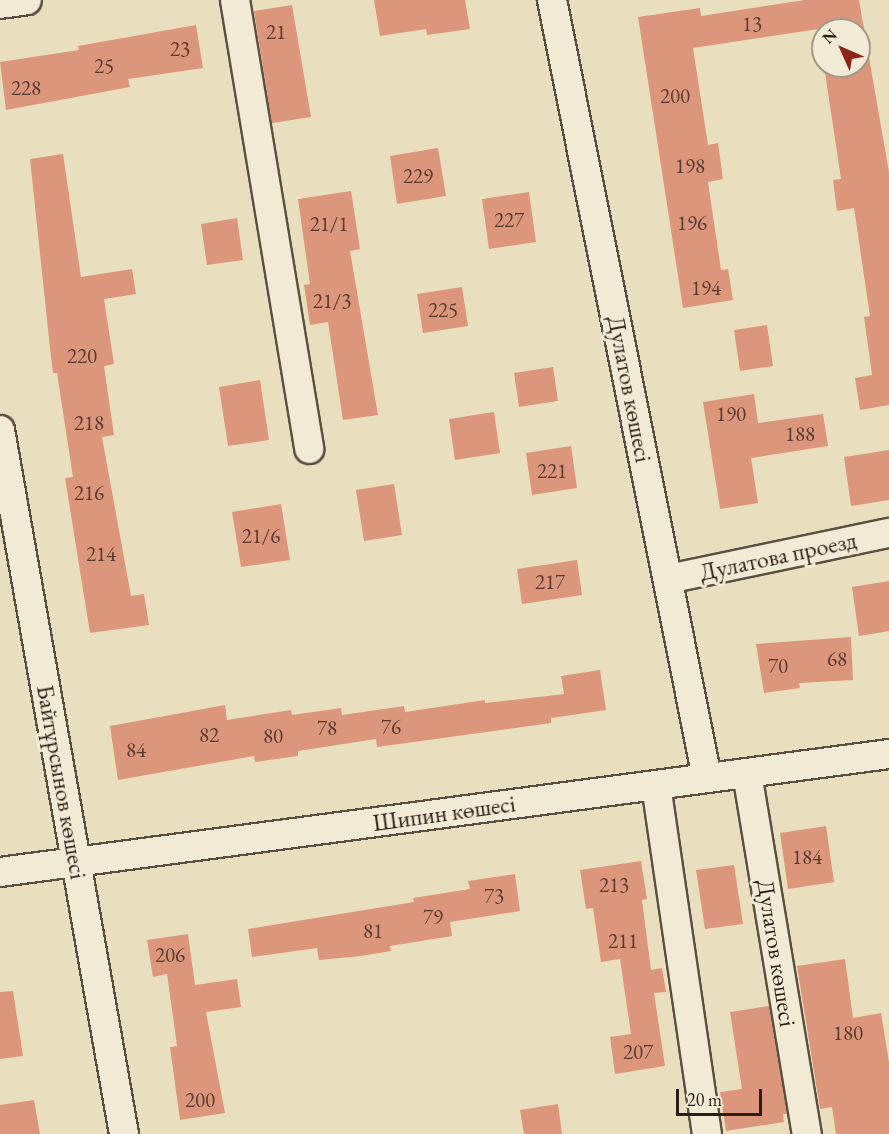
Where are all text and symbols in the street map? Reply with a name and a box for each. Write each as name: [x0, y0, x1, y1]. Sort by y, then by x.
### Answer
house number: 13: [742, 11, 762, 37]
north arrow: [811, 18, 871, 78]
house number: 21: [266, 19, 286, 45]
text: N: [817, 24, 841, 48]
house number: 23: [170, 36, 190, 62]
house number: 25: [94, 53, 114, 79]
house number: 228: [11, 75, 41, 101]
house number: 200: [660, 83, 690, 109]
house number: 198: [675, 153, 705, 179]
house number: 229: [403, 163, 433, 189]
house number: 227: [494, 207, 524, 233]
house number: 196: [677, 210, 707, 236]
house number: 21/1: [310, 211, 348, 237]
house number: 194: [691, 275, 721, 301]
house number: 21/3: [313, 288, 351, 314]
house number: 225: [428, 297, 458, 323]
street label: Дулатов көшесі: [602, 313, 658, 465]
house number: 220: [67, 343, 97, 369]
house number: 190: [716, 401, 746, 427]
house number: 218: [74, 410, 104, 436]
house number: 188: [785, 421, 815, 447]
house number: 221: [537, 458, 567, 484]
house number: 216: [74, 480, 104, 506]
house number: 21/6: [242, 523, 280, 549]
street label: Дулатова проезд: [697, 525, 859, 587]
house number: 214: [86, 541, 116, 567]
house number: 217: [535, 569, 565, 595]
house number: 68: [827, 646, 847, 672]
house number: 70: [768, 653, 788, 679]
street label: Байтұрсынов көшесі: [31, 683, 93, 881]
house number: 76: [381, 714, 401, 740]
house number: 78: [317, 715, 337, 741]
house number: 82: [199, 722, 219, 748]
house number: 80: [263, 723, 283, 749]
house number: 84: [126, 737, 146, 763]
street label: Шипин көшесі: [371, 789, 517, 837]
house number: 184: [792, 844, 822, 870]
house number: 213: [599, 872, 629, 898]
street label: Дулатов көшесі: [751, 877, 803, 1029]
house number: 73: [484, 883, 504, 909]
house number: 79: [423, 904, 443, 930]
house number: 81: [363, 918, 383, 944]
house number: 211: [608, 928, 638, 954]
house number: 206: [155, 942, 185, 968]
house number: 180: [833, 1020, 863, 1046]
house number: 207: [623, 1039, 653, 1065]
scale bar: [679, 1077, 764, 1115]
house number: 200: [185, 1087, 215, 1113]
text: 20 m: [687, 1088, 722, 1111]

